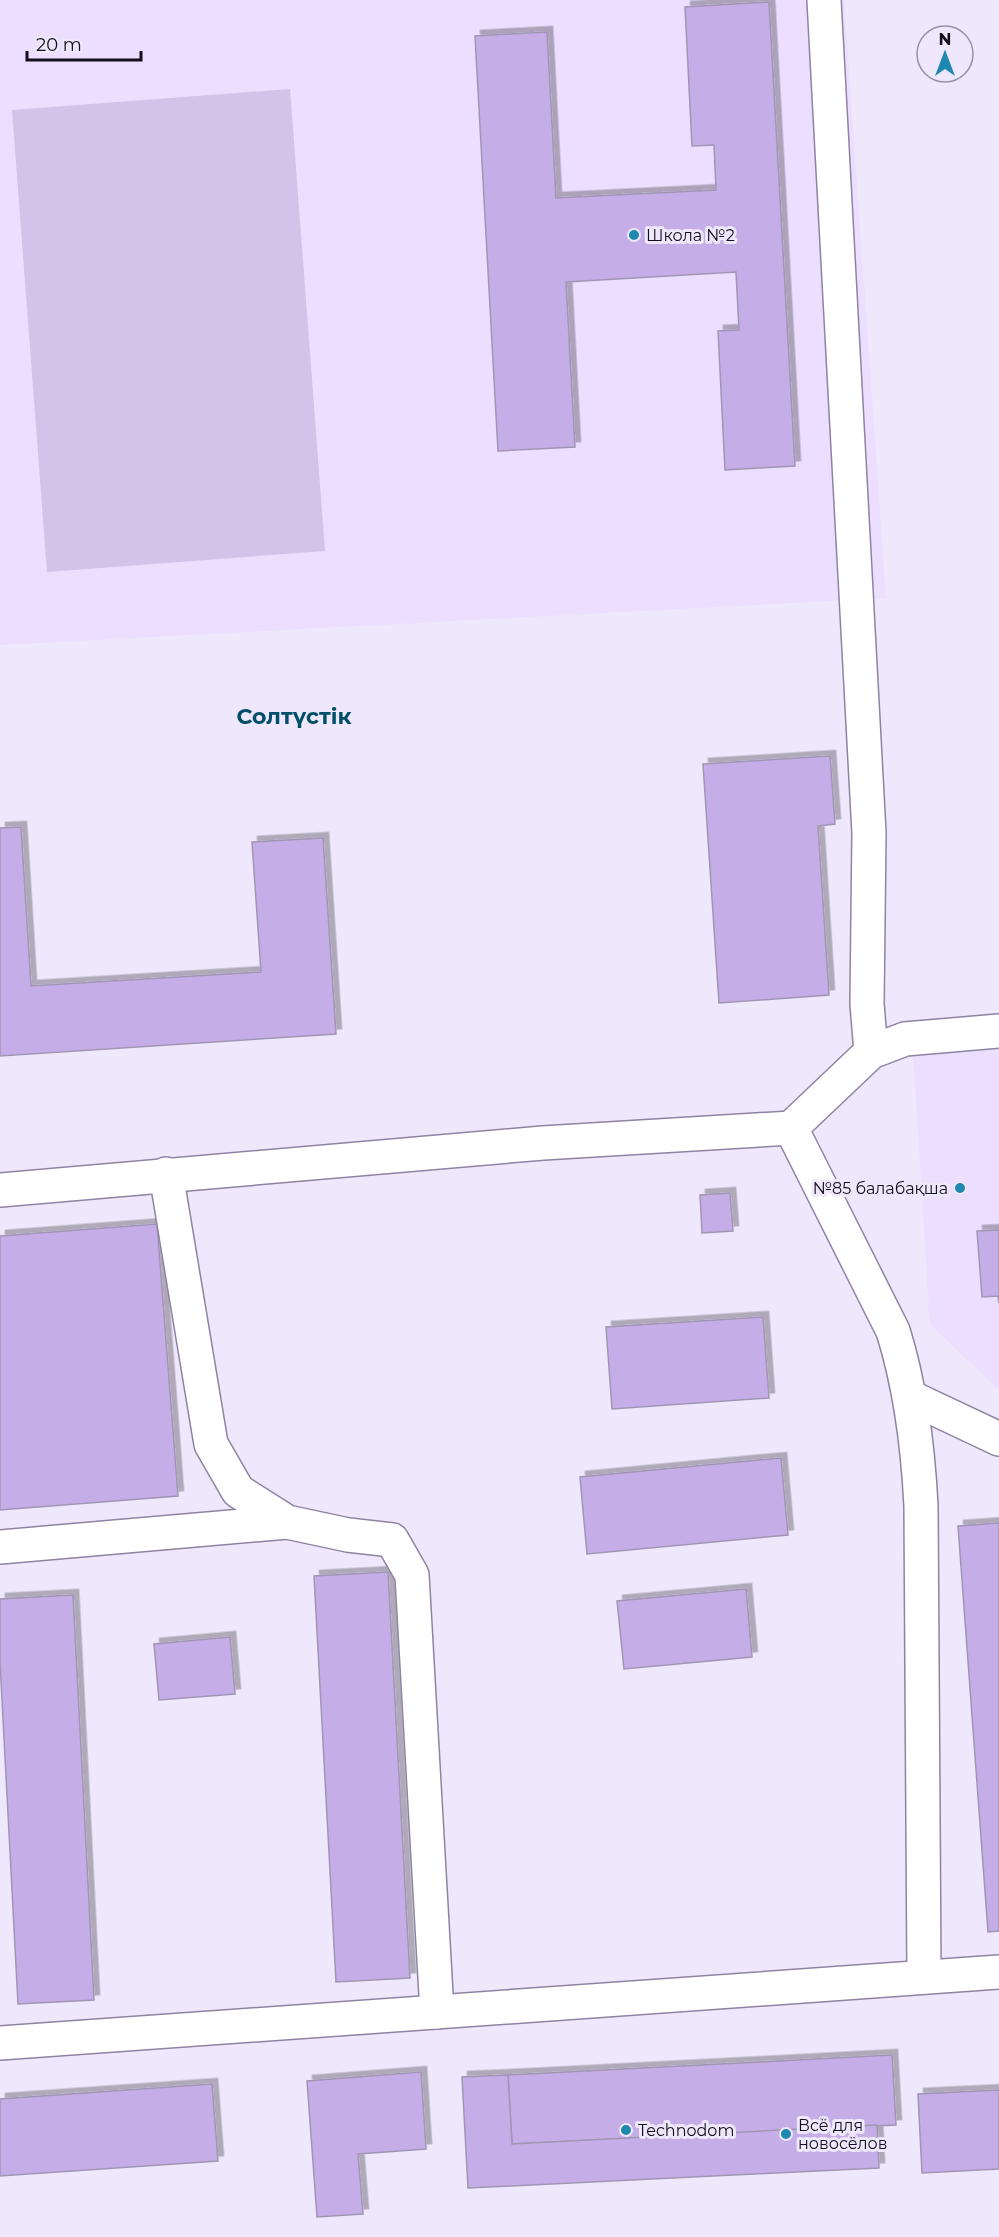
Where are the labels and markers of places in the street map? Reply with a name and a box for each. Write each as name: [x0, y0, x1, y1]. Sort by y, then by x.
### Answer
place label: Школа №2: [646, 226, 735, 245]
marker: Школа №2: [627, 228, 641, 242]
place label: №85 балабақша: [813, 1179, 948, 1198]
marker: №85 балабақша: [953, 1181, 967, 1195]
place label: Всё для новосёлов: [798, 2116, 887, 2153]
place label: Technodom: [638, 2121, 734, 2140]
marker: Technodom: [619, 2123, 633, 2137]
marker: Всё для новосёлов: [779, 2127, 793, 2141]

